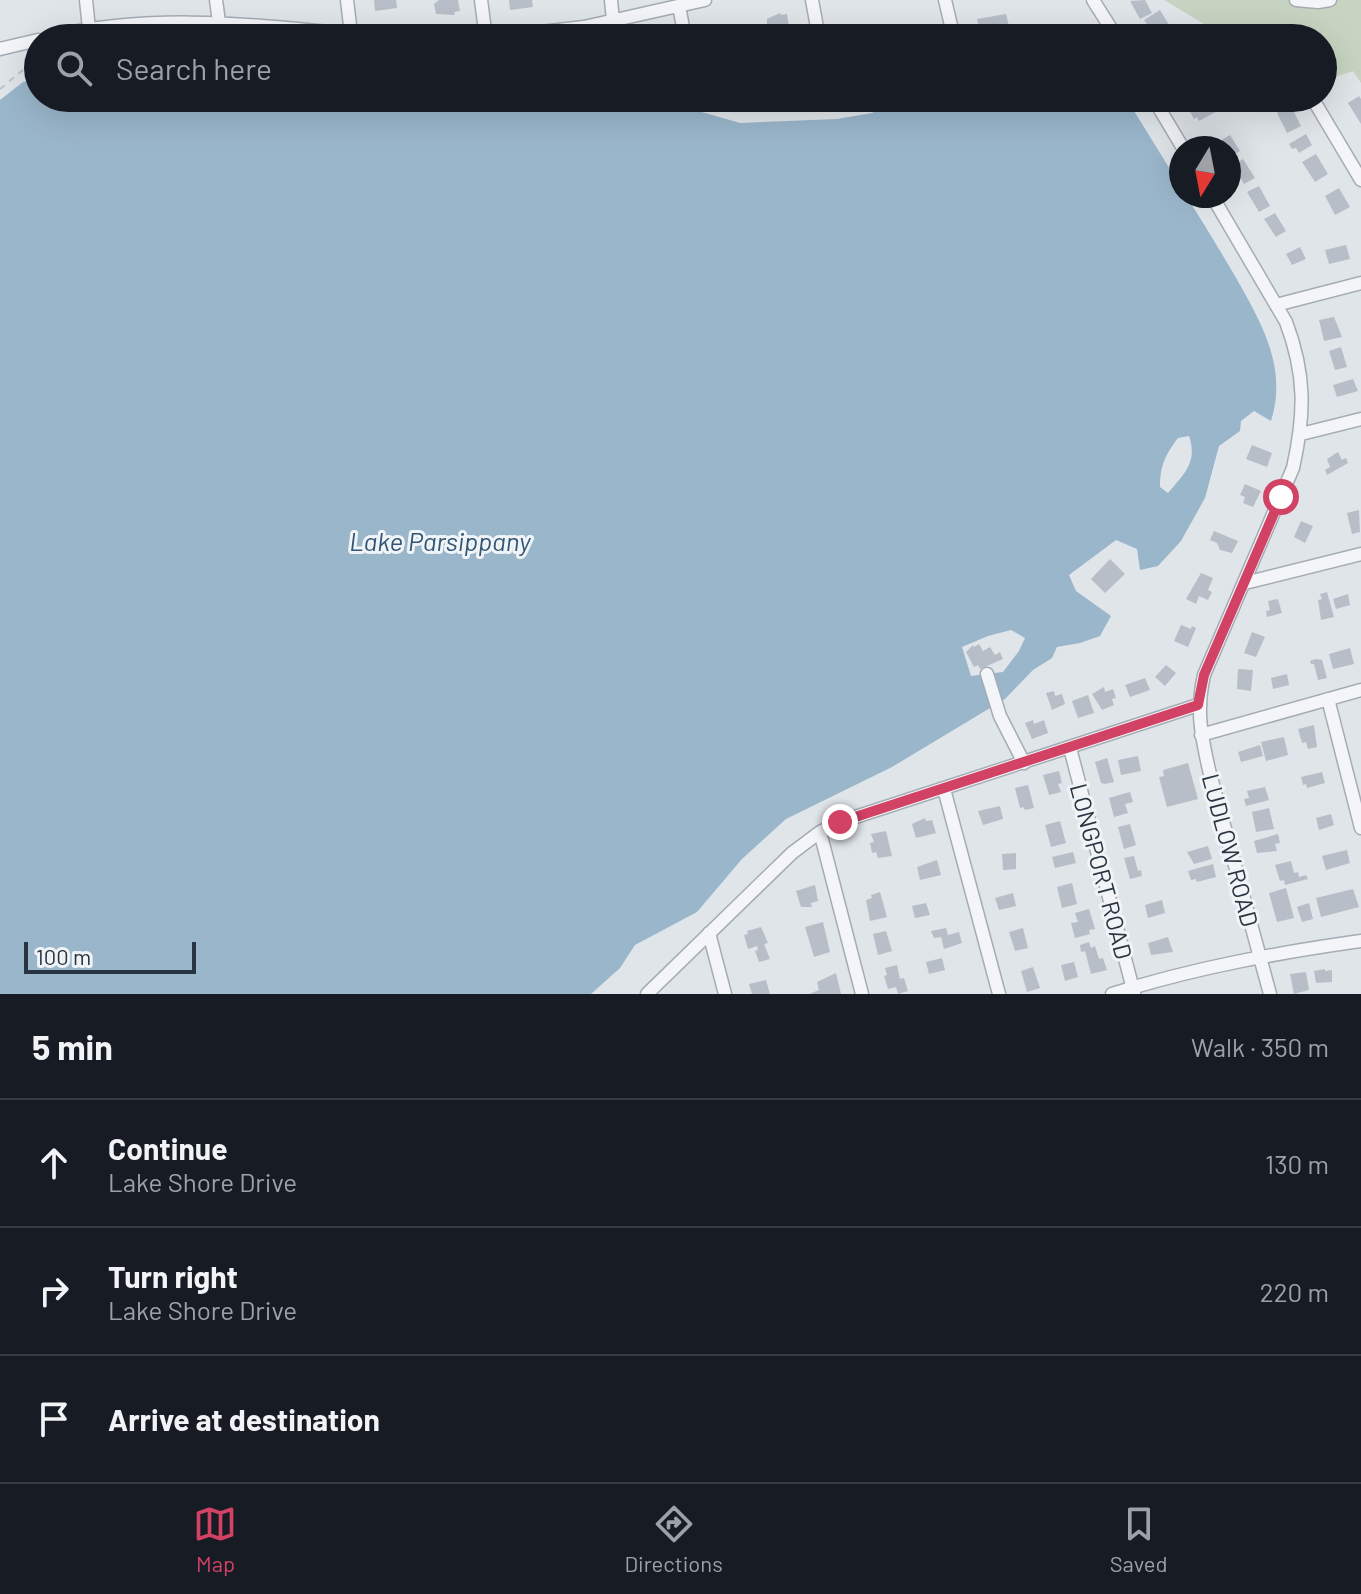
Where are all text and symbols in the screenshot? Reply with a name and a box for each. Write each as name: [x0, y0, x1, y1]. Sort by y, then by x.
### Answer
search box: [24, 24, 1337, 112]
icon: search: [52, 46, 96, 90]
text: Search here: [116, 50, 272, 86]
north arrow: [1169, 136, 1241, 208]
route start: [1263, 479, 1299, 515]
water label: Lake Parsippany: [349, 525, 532, 556]
street label: LUDLOW ROAD: [1197, 770, 1265, 930]
street label: LONGPORT ROAD: [1065, 780, 1139, 962]
route end: [822, 804, 858, 840]
scale bar: [24, 938, 196, 974]
text: 100 m: [36, 943, 91, 969]
text: 5 min: [32, 1026, 113, 1067]
text: Walk · 350 m: [1191, 1031, 1329, 1062]
text: Continue: [108, 1130, 228, 1166]
icon: ahead: [32, 1141, 76, 1185]
text: 130 m: [1265, 1148, 1329, 1179]
text: Lake Shore Drive: [108, 1166, 297, 1197]
text: Turn right: [108, 1258, 238, 1294]
icon: right: [32, 1269, 76, 1313]
text: 220 m: [1260, 1276, 1329, 1307]
text: Lake Shore Drive: [108, 1294, 297, 1325]
icon: arrive: [32, 1397, 76, 1441]
text: Arrive at destination: [108, 1401, 380, 1437]
tab: Map: [193, 1502, 237, 1576]
tab: Directions: [624, 1502, 723, 1576]
tab: Saved: [1110, 1502, 1167, 1576]

